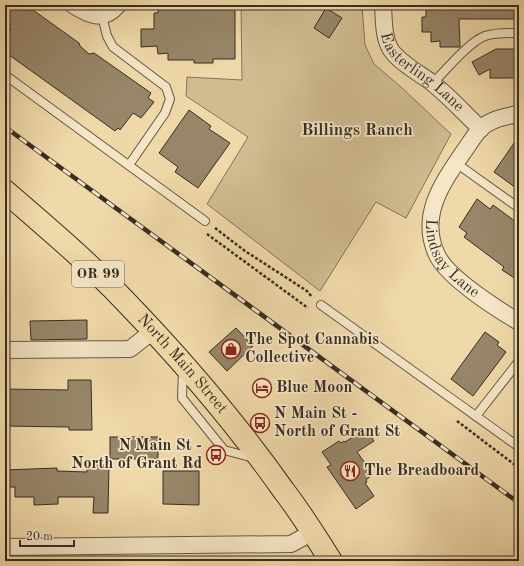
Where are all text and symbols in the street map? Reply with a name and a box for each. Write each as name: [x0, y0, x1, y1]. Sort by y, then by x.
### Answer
street label: Easterling Lane: [377, 31, 467, 115]
district label: Billings Ranch: [301, 122, 413, 139]
street label: Lindsay Lane: [422, 218, 482, 301]
road number: OR 99: [72, 261, 124, 287]
street label: North Main Street: [134, 311, 230, 417]
place label: The Spot Cannabis Collective: [245, 332, 379, 366]
shop icon: The Spot Cannabis Collective: [220, 338, 242, 360]
hotel icon: Blue Moon: [251, 377, 273, 399]
place label: Blue Moon: [276, 380, 352, 396]
place label: N Main St - North of Grant St: [274, 406, 400, 440]
bus stop icon: N Main St - North of Grant St: [249, 412, 271, 434]
place label: N Main St - North of Grant Rd: [71, 438, 202, 472]
bus stop icon: N Main St - North of Grant Rd: [205, 444, 227, 466]
restaurant icon: The Breadboard: [339, 460, 361, 482]
place label: The Breadboard: [364, 463, 480, 479]
scale bar: [20, 522, 74, 548]
text: 20 m: [26, 531, 53, 543]

